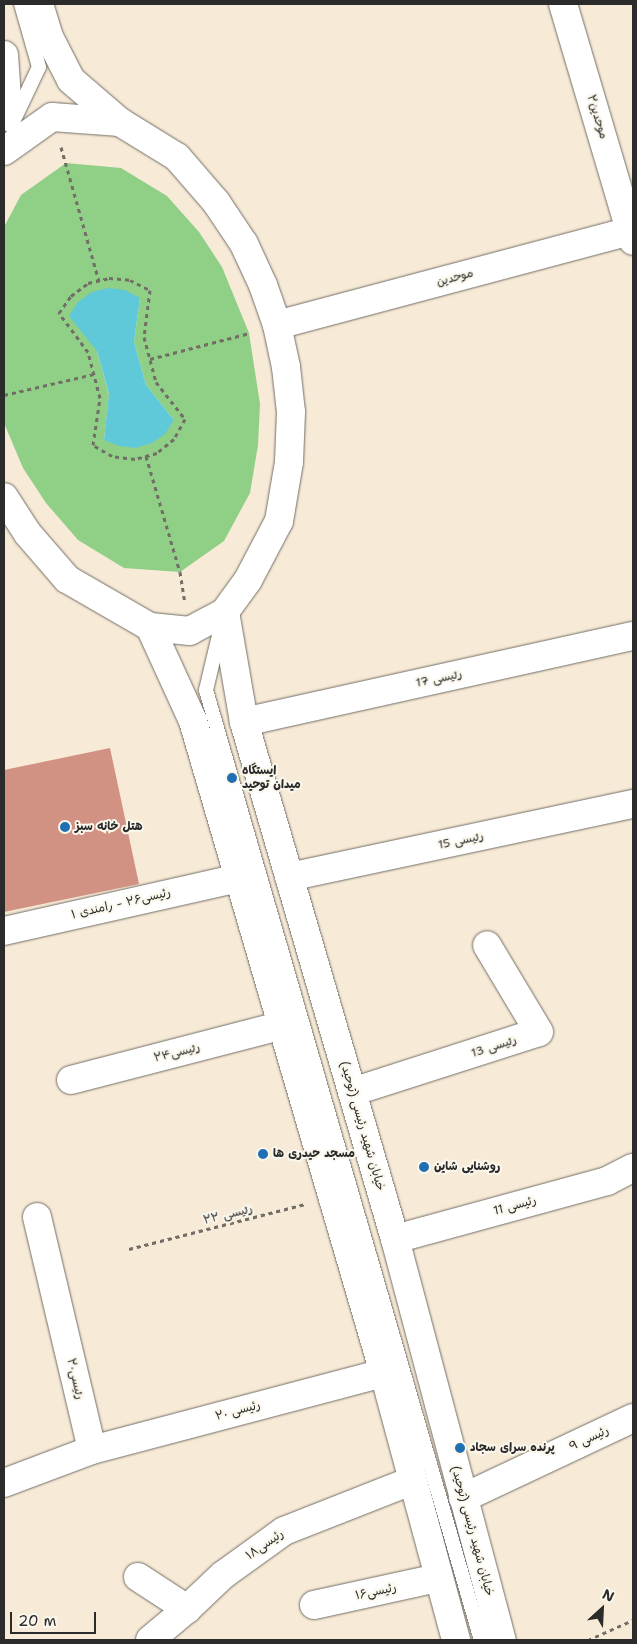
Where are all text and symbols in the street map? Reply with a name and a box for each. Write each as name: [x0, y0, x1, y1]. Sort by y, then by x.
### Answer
street label: موحدین۲: [583, 93, 611, 141]
street label: موحدین: [435, 266, 475, 290]
street label: رئیسی 17: [415, 667, 463, 691]
place label: ایستگاه میدان توحید: [242, 764, 301, 792]
marker: ایستگاه میدان توحید: [226, 772, 238, 784]
place label: هتل خانه سبز: [75, 820, 143, 834]
marker: هتل خانه سبز: [59, 821, 71, 833]
street label: رئیسی 15: [437, 829, 485, 853]
street label: رئیسی۲۶ - رامندی ۱: [70, 886, 172, 922]
street label: رئیسی 13: [470, 1033, 518, 1061]
street label: رئیسی۲۴: [152, 1040, 202, 1066]
street label: خیابان شهید رئیسی (توحید): [337, 1059, 387, 1193]
place label: مسجد حیدری ها: [273, 1147, 355, 1161]
marker: مسجد حیدری ها: [257, 1148, 269, 1160]
place label: روشنایی شاین: [434, 1160, 500, 1174]
marker: روشنایی شاین: [418, 1161, 430, 1173]
street label: رئیسی 11: [492, 1193, 538, 1219]
street label: رئیسی ۲۲: [202, 1202, 254, 1228]
street label: رئیسی۲۰: [63, 1357, 87, 1401]
street label: رئیسی ۲۰: [214, 1398, 262, 1424]
street label: رئیسی 9: [567, 1424, 611, 1454]
place label: پرنده سرای سجاد: [470, 1441, 555, 1455]
marker: پرنده سرای سجاد: [454, 1442, 466, 1454]
street label: خیابان شهید رئیسی (توحید): [448, 1464, 496, 1598]
street label: رئیسی۱۸: [243, 1527, 287, 1563]
street label: رئیسی۱۶: [354, 1581, 398, 1603]
north arrow: [577, 1584, 627, 1634]
text: N: [600, 1585, 617, 1606]
scale bar: [12, 1602, 99, 1634]
text: 20 m: [18, 1611, 57, 1631]

